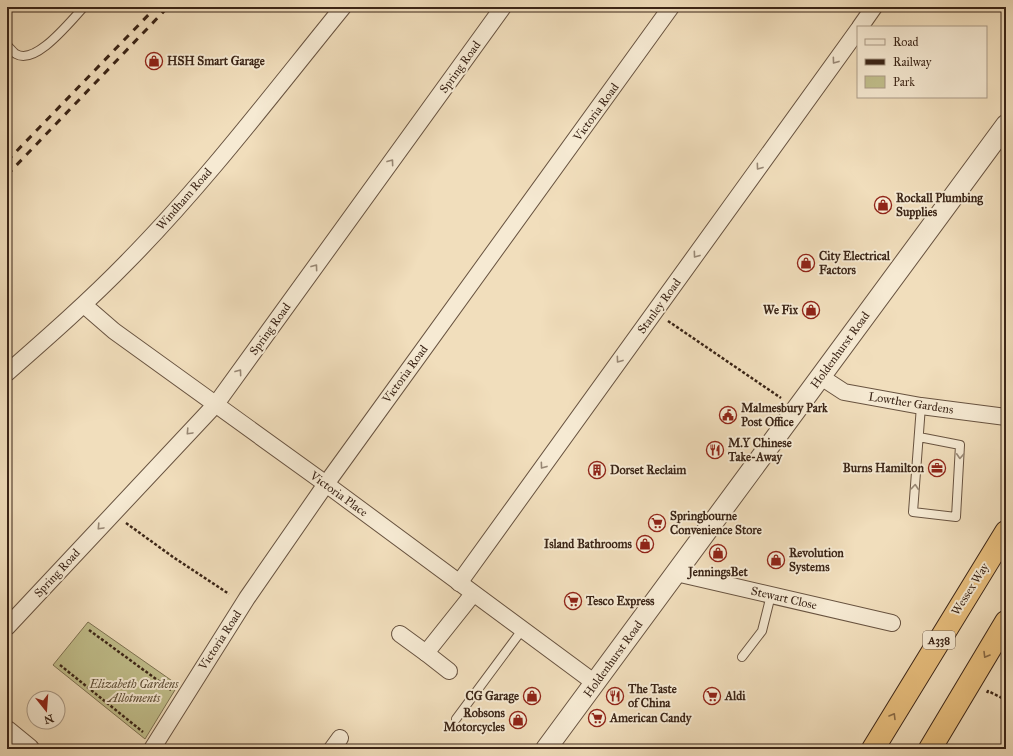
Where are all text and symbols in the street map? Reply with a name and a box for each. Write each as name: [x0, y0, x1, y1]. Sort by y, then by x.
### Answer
legend: [857, 26, 987, 98]
text: Road: [893, 35, 919, 49]
street label: Spring Road: [436, 38, 484, 96]
shop icon: HSH Smart Garage: [144, 51, 164, 71]
place label: HSH Smart Garage: [167, 54, 265, 69]
text: Railway: [893, 55, 932, 69]
one-way arrow: [833, 57, 840, 64]
text: Park: [893, 75, 915, 89]
street label: Victoria Road: [570, 80, 622, 144]
one-way arrow: [386, 159, 393, 166]
one-way arrow: [757, 162, 764, 169]
street label: Windham Road: [153, 165, 215, 233]
place label: Rockall Plumbing Supplies: [896, 191, 983, 220]
shop icon: Rockall Plumbing Supplies: [873, 195, 893, 215]
place label: City Electrical Factors: [819, 249, 891, 277]
one-way arrow: [693, 251, 701, 258]
shop icon: City Electrical Factors: [796, 253, 816, 273]
one-way arrow: [310, 264, 318, 271]
street label: Stanley Road: [634, 276, 684, 336]
street label: Spring Road: [246, 300, 294, 358]
shop icon: We Fix: [801, 300, 821, 320]
place label: We Fix: [763, 303, 799, 317]
street label: Holdenhurst Road: [807, 309, 873, 391]
street label: Victoria Road: [379, 342, 431, 406]
one-way arrow: [617, 356, 624, 363]
one-way arrow: [234, 370, 241, 377]
street label: Lowther Gardens: [867, 389, 955, 417]
place label: Malmesbury Park Post Office: [741, 401, 828, 429]
public building icon: Malmesbury Park Post Office: [718, 405, 738, 425]
one-way arrow: [187, 428, 194, 435]
place label: M.Y Chinese Take-Away: [727, 436, 792, 465]
restaurant icon: M.Y Chinese Take-Away: [705, 440, 725, 460]
one-way arrow: [955, 453, 964, 459]
office icon: Burns Hamilton: [927, 458, 947, 478]
building icon: Dorset Reclaim: [587, 460, 607, 480]
one-way arrow: [541, 461, 548, 468]
place label: Burns Hamilton: [843, 461, 924, 475]
place label: Dorset Reclaim: [610, 463, 687, 477]
street label: Victoria Place: [307, 468, 371, 520]
one-way arrow: [910, 484, 919, 490]
place label: Springbourne Convenience Store: [670, 509, 762, 537]
supermarket icon: Springbourne Convenience Store: [647, 513, 667, 533]
one-way arrow: [98, 522, 105, 530]
shop icon: Island Bathrooms: [635, 534, 655, 554]
place label: Island Bathrooms: [544, 537, 633, 551]
shop icon: JenningsBet: [708, 543, 728, 563]
street label: Spring Road: [31, 546, 84, 601]
place label: Revolution Systems: [789, 546, 844, 575]
shop icon: Revolution Systems: [766, 550, 786, 570]
street label: Wessex Way: [948, 560, 992, 618]
place label: JenningsBet: [686, 565, 748, 580]
street label: Stewart Close: [750, 584, 818, 612]
supermarket icon: Tesco Express: [563, 591, 583, 611]
place label: Tesco Express: [585, 594, 655, 609]
street label: Victoria Road: [195, 608, 244, 673]
street label: Holdenhurst Road: [580, 618, 646, 700]
road number: A338: [923, 631, 955, 649]
one-way arrow: [983, 651, 990, 658]
park label: Elizabeth Gardens Allotments: [88, 677, 179, 705]
place label: The Taste of China: [627, 682, 677, 710]
shop icon: CG Garage: [522, 686, 542, 706]
restaurant icon: The Taste of China: [605, 686, 625, 706]
supermarket icon: Aldi: [702, 686, 722, 706]
place label: CG Garage: [465, 689, 519, 704]
place label: Aldi: [724, 689, 746, 703]
north arrow: [26, 690, 66, 730]
place label: Robsons Motorcycles: [444, 706, 506, 735]
supermarket icon: American Candy: [587, 708, 607, 728]
shop icon: Robsons Motorcycles: [508, 710, 528, 730]
place label: American Candy: [609, 711, 693, 726]
text: N: [42, 712, 55, 727]
one-way arrow: [888, 713, 896, 720]

